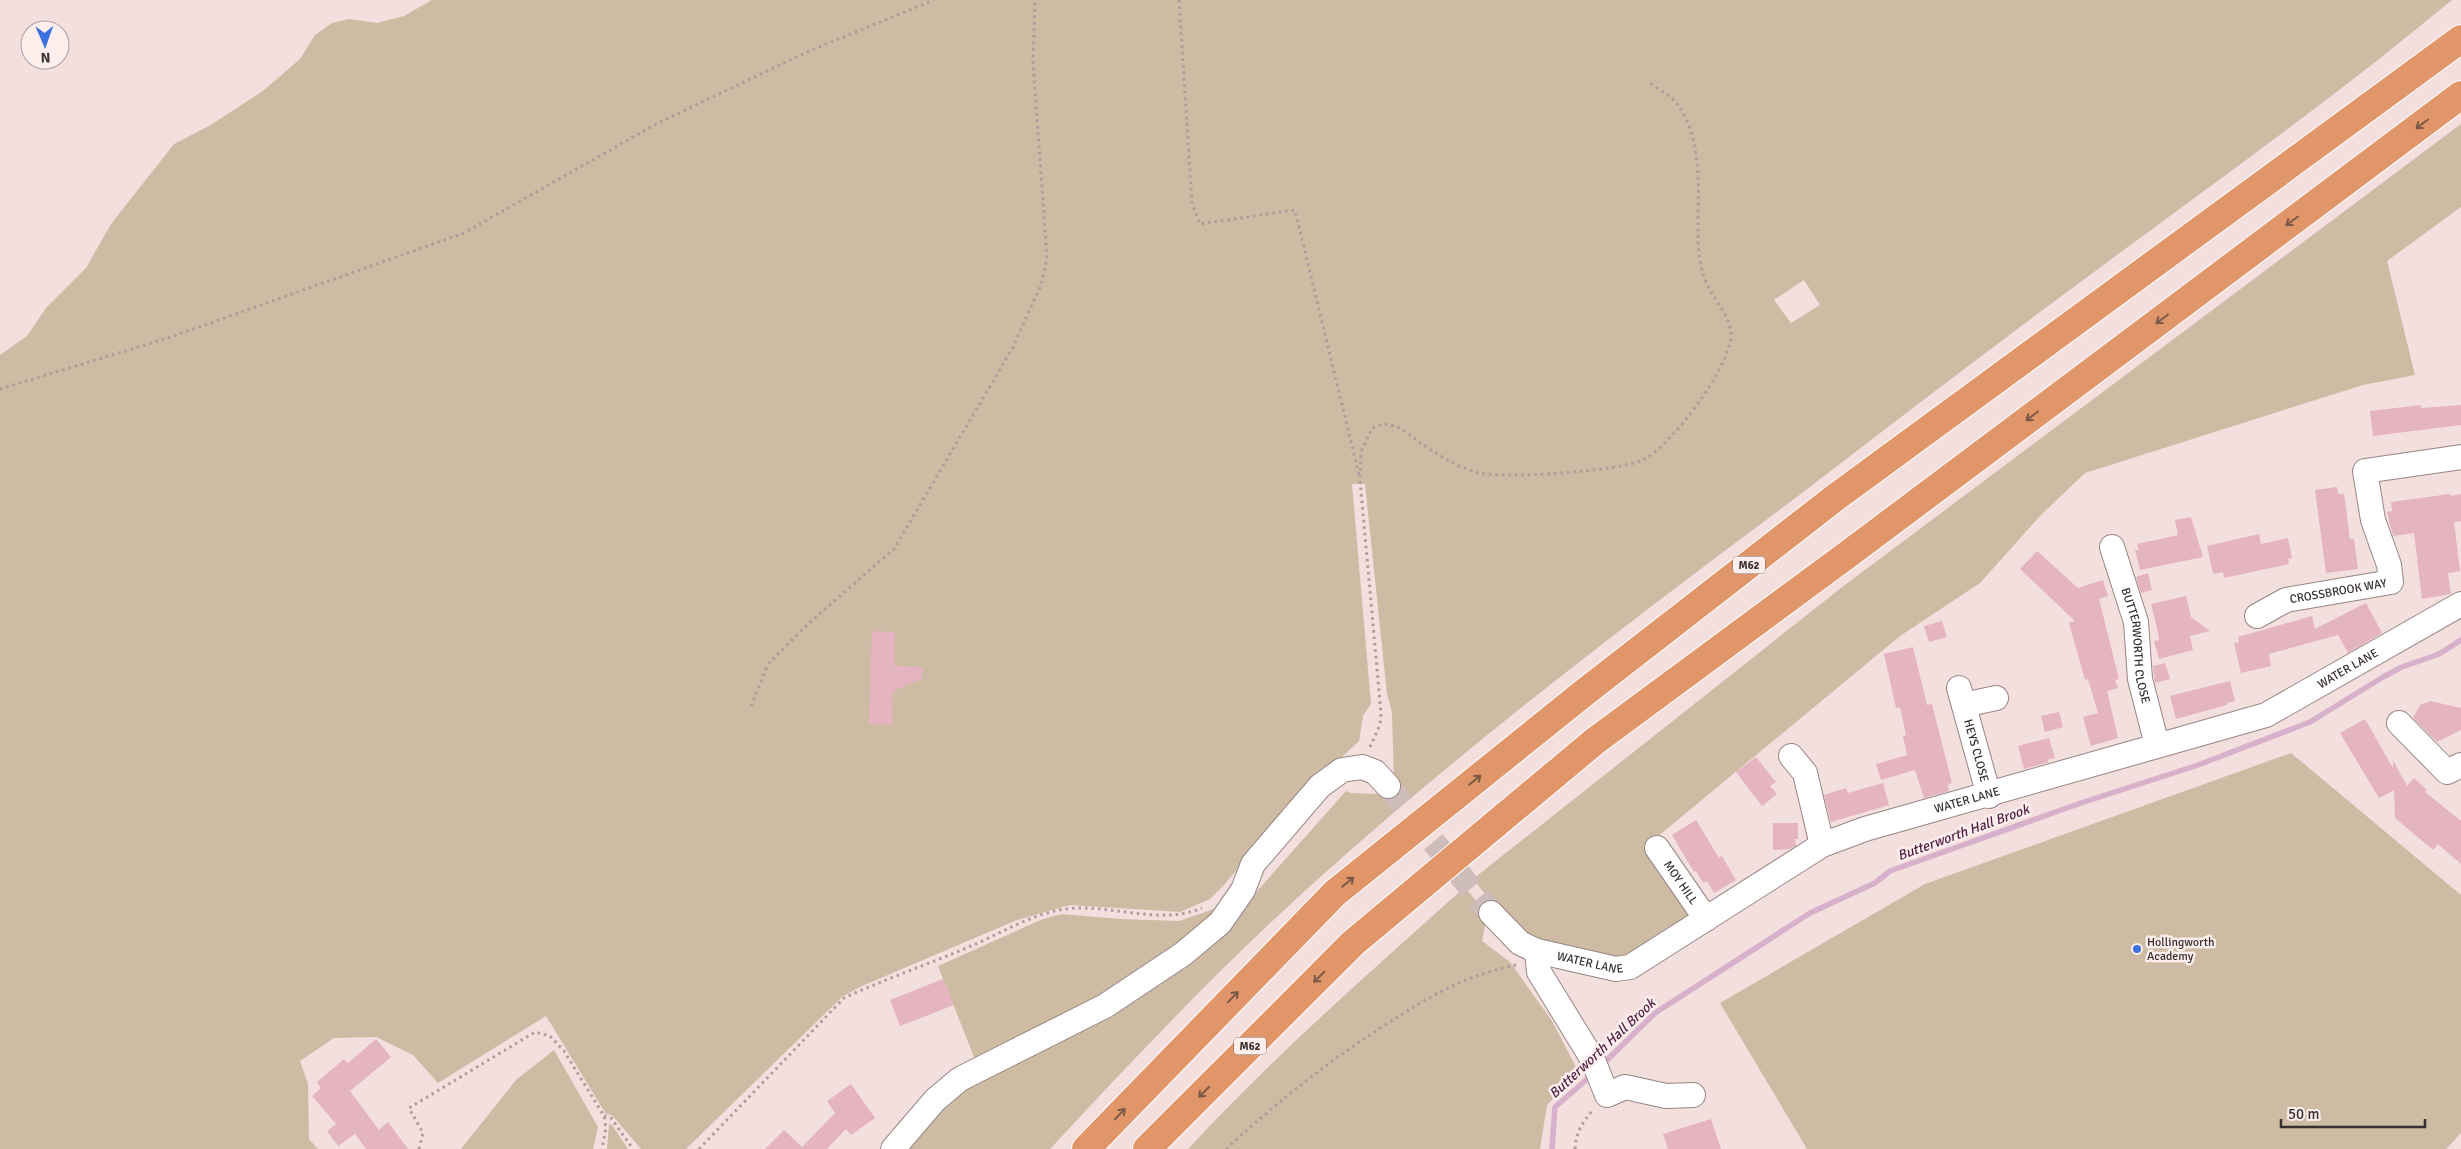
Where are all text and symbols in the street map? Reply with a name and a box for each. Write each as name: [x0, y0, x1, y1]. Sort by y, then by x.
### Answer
north arrow: [20, 20, 70, 70]
text: N: [40, 49, 51, 66]
one-way arrow: [2415, 119, 2429, 129]
one-way arrow: [2286, 216, 2299, 227]
one-way arrow: [2155, 314, 2169, 324]
one-way arrow: [2026, 411, 2039, 422]
road number: M62: [1733, 556, 1765, 574]
street label: CROSSBROOK WAY: [2289, 576, 2388, 607]
street label: BUTTERWORTH CLOSE: [2118, 586, 2153, 705]
street label: WATER LANE: [2315, 646, 2381, 692]
street label: HEYS CLOSE: [1960, 718, 1992, 784]
one-way arrow: [1468, 775, 1481, 786]
street label: WATER LANE: [1933, 784, 2002, 817]
water label: Butterworth Hall Brook: [1895, 800, 2033, 864]
street label: MOY HILL: [1660, 858, 1701, 908]
one-way arrow: [1341, 877, 1354, 888]
place label: Hollingworth Academy: [2147, 935, 2214, 964]
marker: Hollingworth Academy: [2131, 943, 2143, 955]
street label: WATER LANE: [1555, 949, 1624, 977]
one-way arrow: [1313, 971, 1325, 984]
one-way arrow: [1227, 991, 1239, 1003]
water label: Butterworth Hall Brook: [1546, 993, 1660, 1102]
road number: M62: [1234, 1038, 1266, 1054]
one-way arrow: [1197, 1086, 1210, 1098]
scale bar: [2281, 1096, 2425, 1128]
text: 50 m: [2288, 1105, 2319, 1123]
one-way arrow: [1114, 1107, 1126, 1120]

